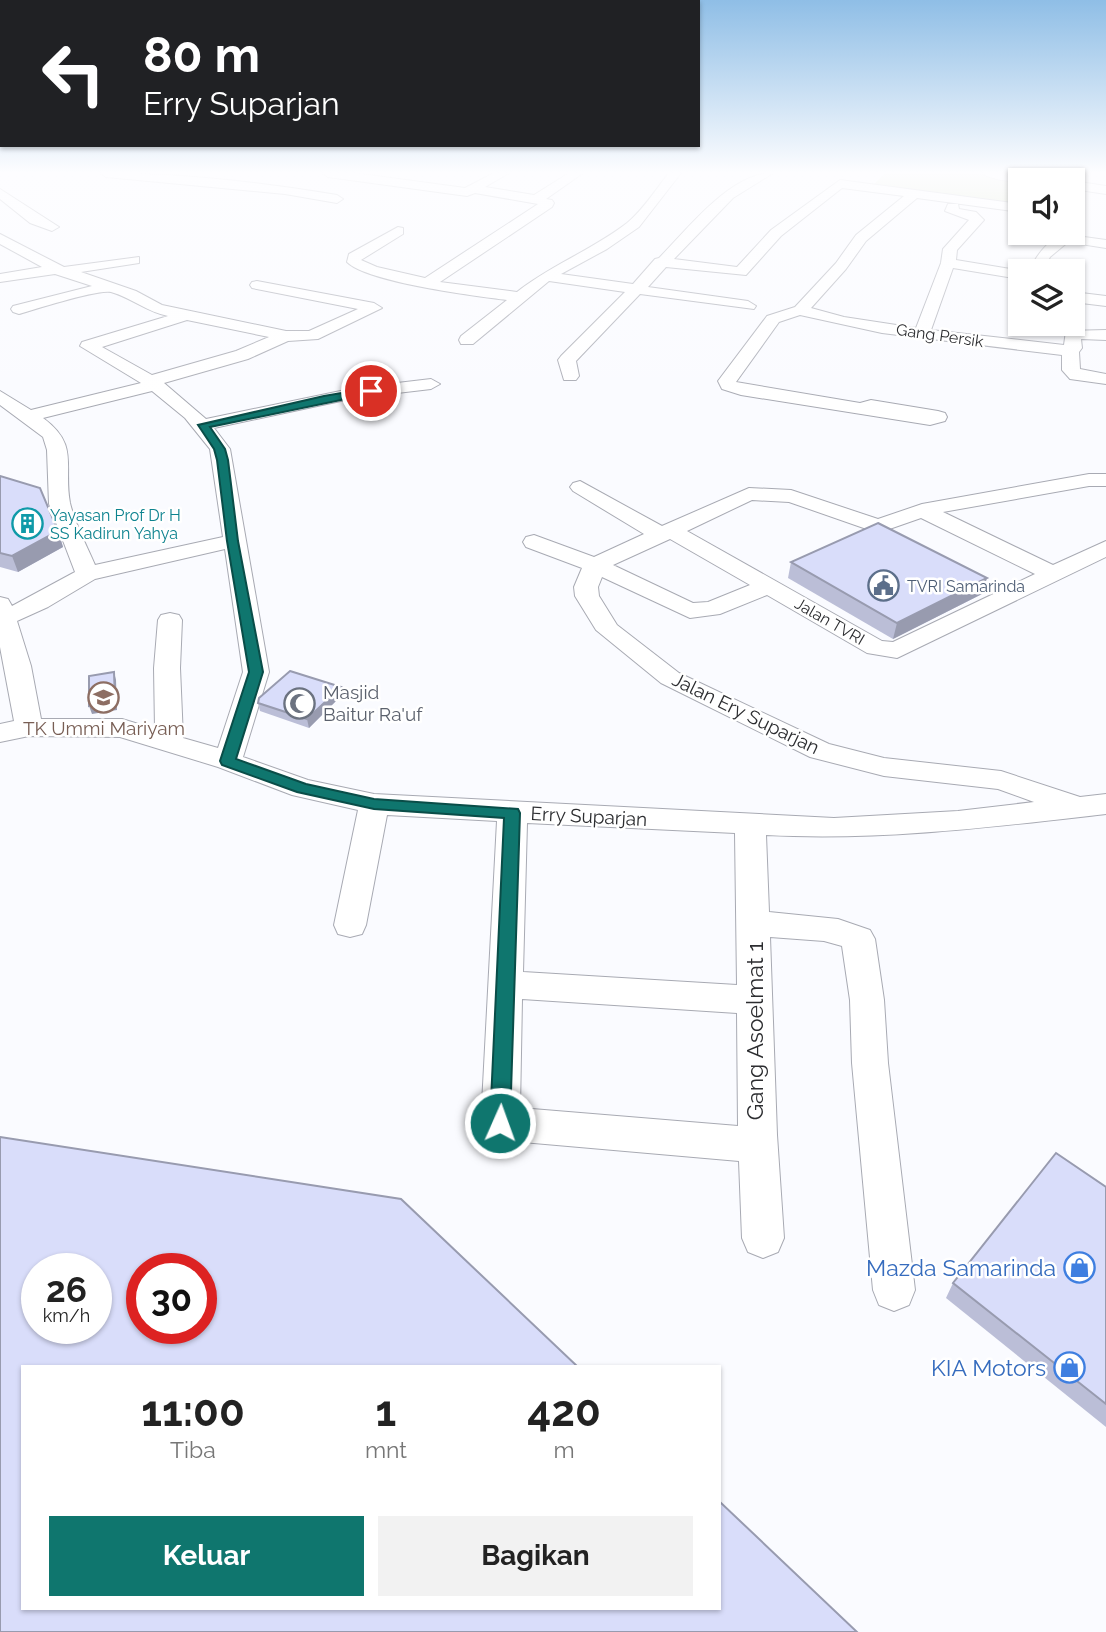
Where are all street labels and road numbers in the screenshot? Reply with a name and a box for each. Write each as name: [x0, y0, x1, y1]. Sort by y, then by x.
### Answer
street label: Gang Persik: [895, 320, 985, 351]
street label: Jalan TVRI: [792, 594, 868, 649]
street label: Jalan Ery Suparjan: [669, 668, 823, 758]
street label: Erry Suparjan: [530, 802, 648, 830]
street label: Gang Asoelmat 1: [741, 941, 768, 1120]

